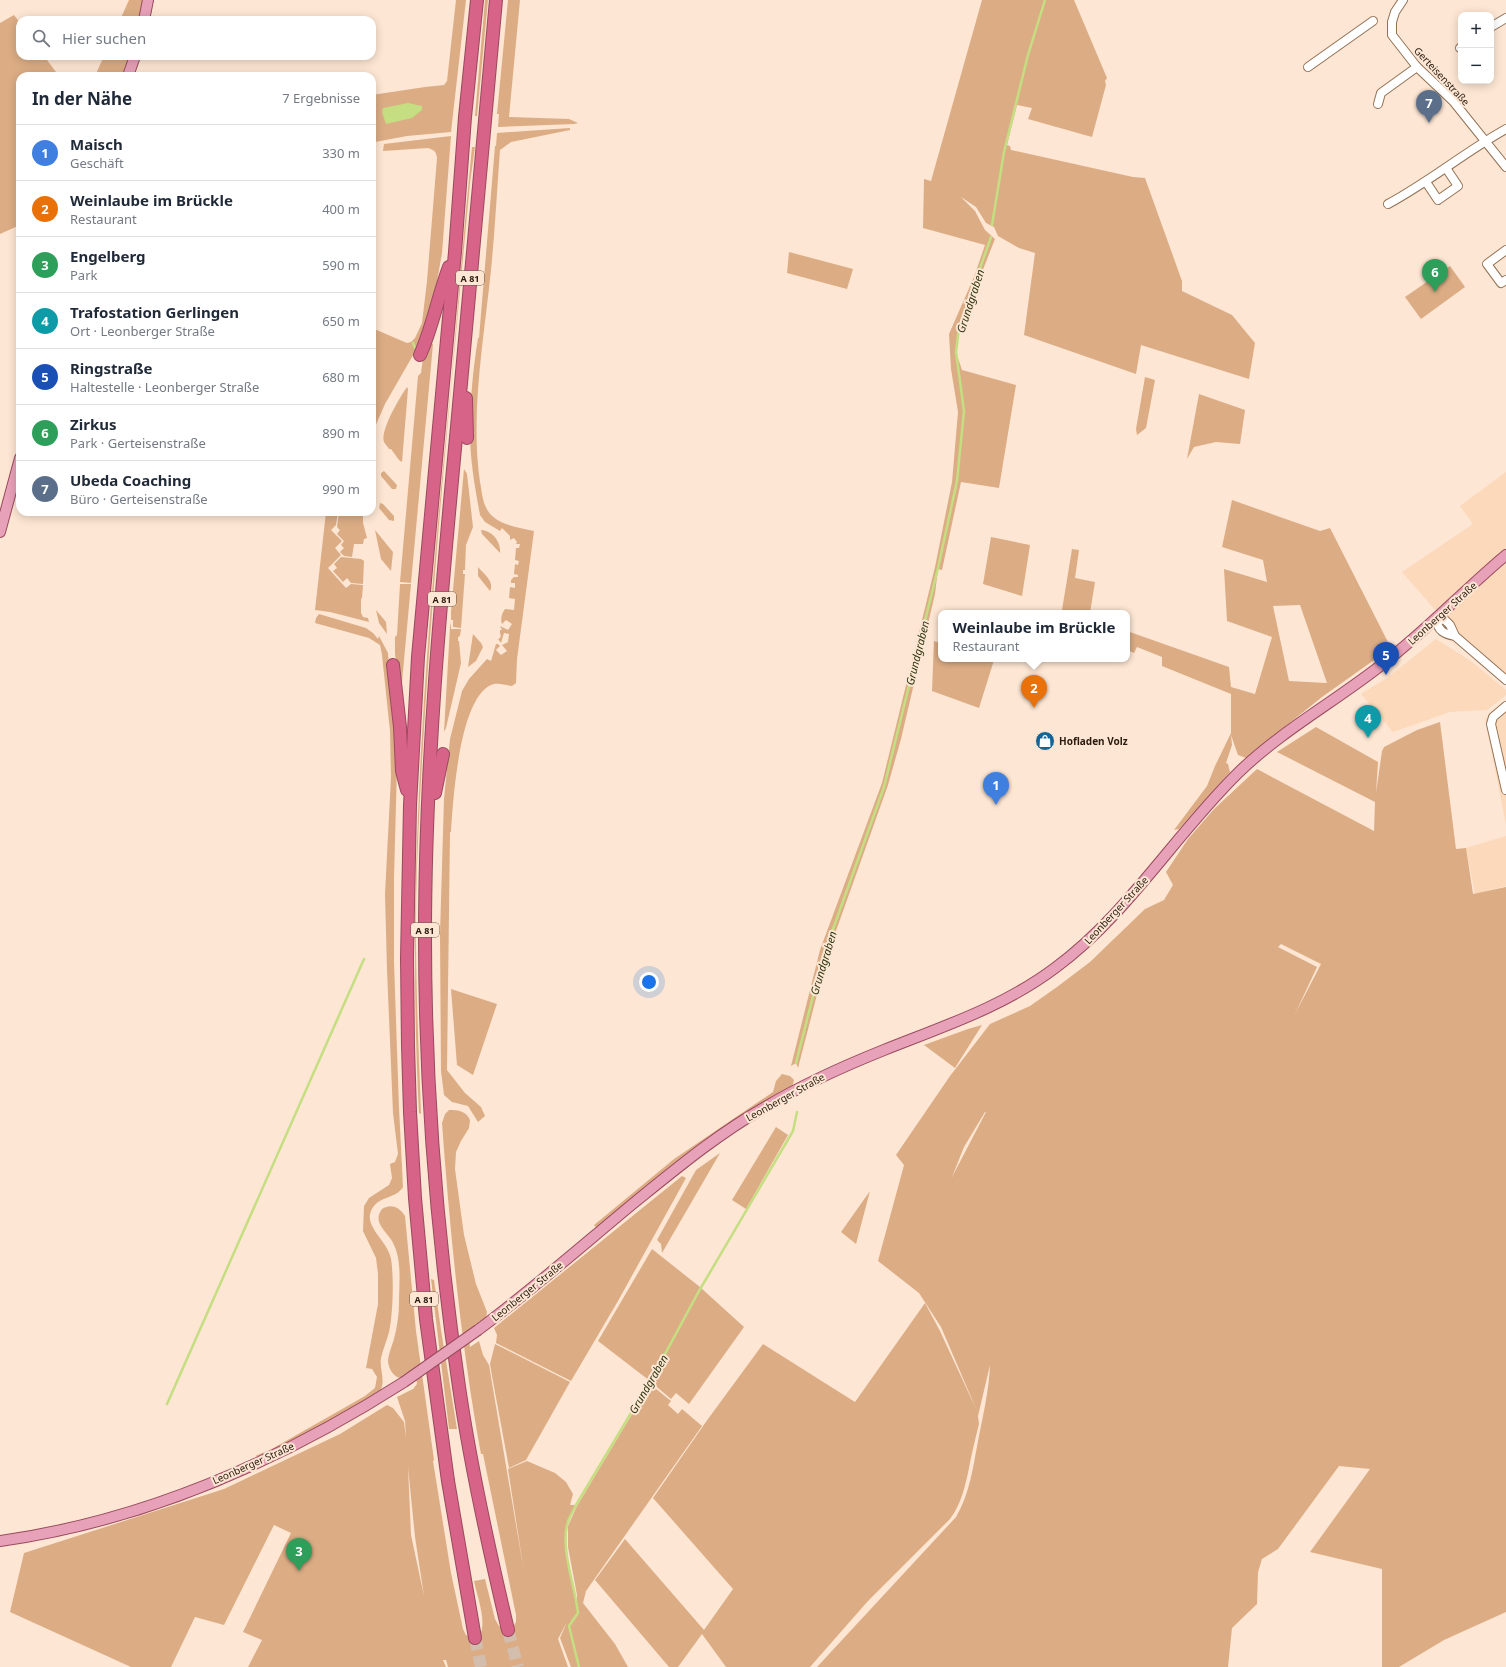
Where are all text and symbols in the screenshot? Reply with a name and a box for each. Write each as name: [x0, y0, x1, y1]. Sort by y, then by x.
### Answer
map controls: [1458, 12, 1494, 84]
button: +: [1458, 12, 1494, 48]
search box: [16, 16, 376, 60]
icon: search: [30, 27, 52, 49]
text: Hier suchen: [62, 28, 146, 48]
street label: Gerteisenstraße: [1411, 44, 1473, 109]
button: −: [1458, 48, 1494, 84]
text: In der Nähe: [32, 87, 132, 110]
text: 7 Ergebnisse: [282, 89, 360, 107]
pin: 7: [1416, 90, 1442, 123]
text: Maisch: [70, 134, 123, 154]
text: 1: [41, 144, 49, 162]
text: 330 m: [322, 144, 360, 162]
text: Geschäft: [70, 154, 124, 172]
text: Weinlaube im Brückle: [70, 190, 233, 210]
text: 2: [41, 200, 49, 218]
text: 400 m: [322, 200, 360, 218]
text: Restaurant: [70, 210, 137, 228]
text: Engelberg: [70, 246, 146, 266]
text: 3: [41, 256, 49, 274]
text: 590 m: [322, 256, 360, 274]
pin: 6: [1422, 259, 1448, 292]
text: Park: [70, 266, 97, 284]
water label: Grundgraben: [953, 267, 987, 335]
road number: A 81: [456, 271, 484, 285]
text: Trafostation Gerlingen: [70, 302, 239, 322]
text: 4: [41, 312, 49, 330]
text: 650 m: [322, 312, 360, 330]
text: Ort · Leonberger Straße: [70, 322, 215, 340]
text: Ringstraße: [70, 358, 153, 378]
text: 5: [41, 368, 49, 386]
text: 680 m: [322, 368, 360, 386]
text: Haltestelle · Leonberger Straße: [70, 378, 259, 396]
text: Zirkus: [70, 414, 116, 434]
text: 6: [41, 424, 49, 442]
text: 890 m: [322, 424, 360, 442]
text: Park · Gerteisenstraße: [70, 434, 206, 452]
text: Ubeda Coaching: [70, 470, 191, 490]
text: 7: [41, 480, 49, 498]
text: 990 m: [322, 480, 360, 498]
text: Büro · Gerteisenstraße: [70, 490, 208, 508]
street label: Leonberger Straße: [1405, 578, 1480, 648]
road number: A 81: [428, 592, 456, 606]
popup: [938, 610, 1130, 662]
text: Weinlaube im Brückle: [953, 617, 1115, 637]
water label: Grundgraben: [902, 619, 932, 687]
text: Restaurant: [953, 637, 1019, 655]
pin: 5: [1373, 642, 1399, 675]
pin: 2: [1021, 675, 1047, 708]
pin: 4: [1355, 705, 1381, 738]
shop icon: Hofladen Volz: [1034, 730, 1056, 752]
place label: Hofladen Volz: [1059, 734, 1128, 748]
pin: 1: [983, 772, 1009, 805]
street label: Leonberger Straße: [1081, 873, 1151, 947]
road number: A 81: [411, 923, 439, 937]
water label: Grundgraben: [806, 929, 840, 997]
your location: [639, 972, 659, 992]
street label: Leonberger Straße: [743, 1069, 827, 1124]
street label: Leonberger Straße: [488, 1258, 566, 1324]
road number: A 81: [410, 1292, 438, 1306]
water label: Grundgraben: [625, 1352, 671, 1416]
street label: Leonberger Straße: [210, 1439, 296, 1487]
pin: 3: [286, 1538, 312, 1571]

